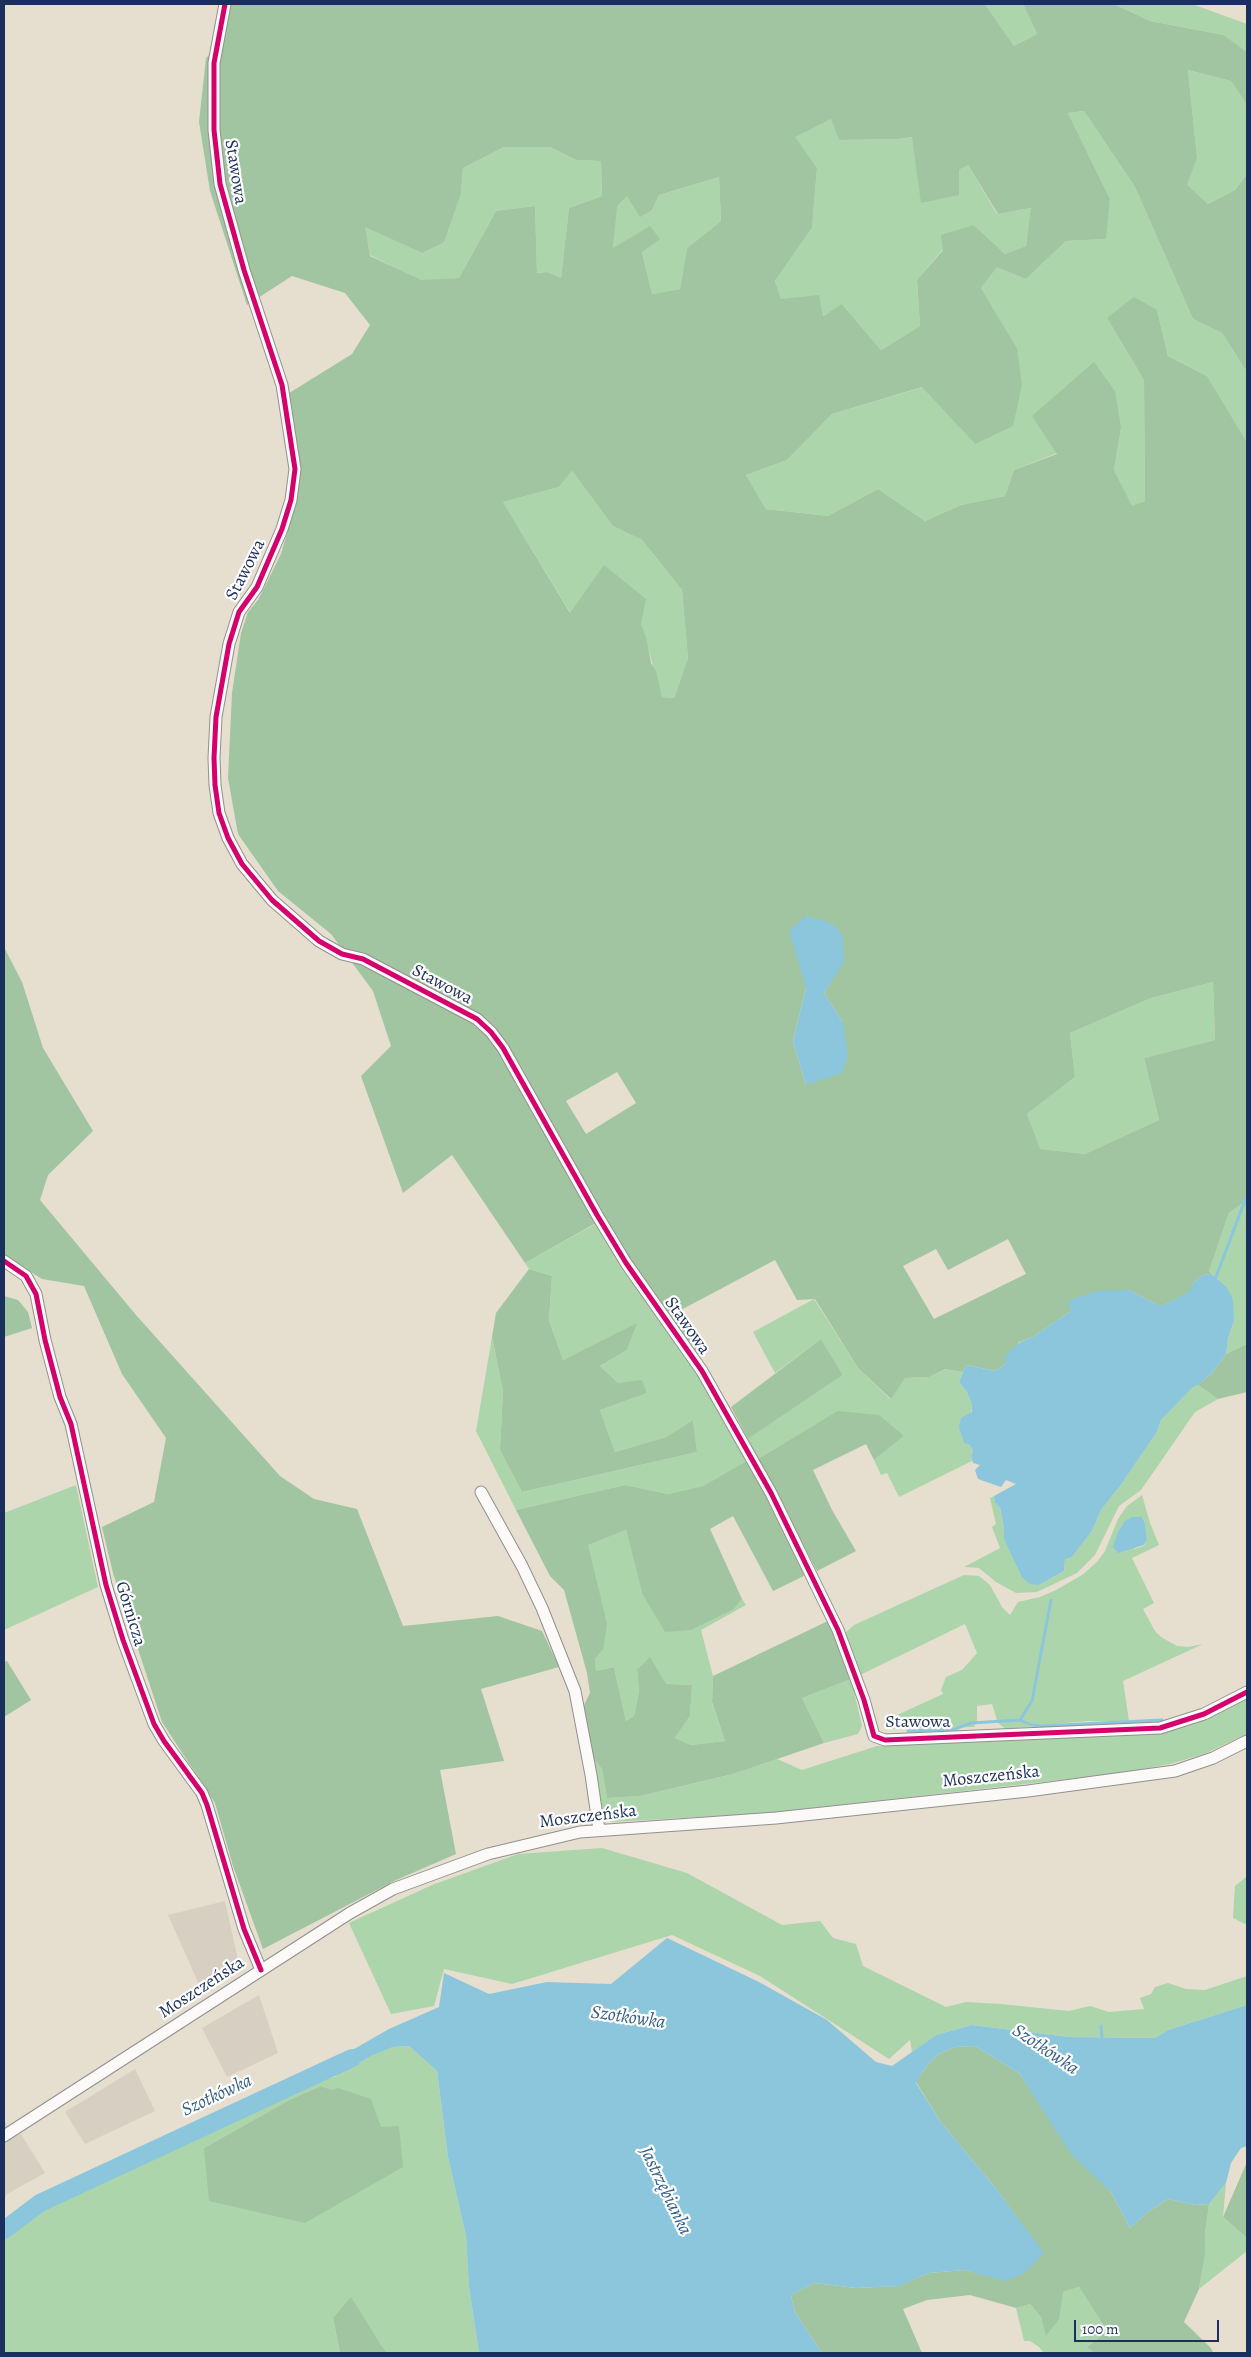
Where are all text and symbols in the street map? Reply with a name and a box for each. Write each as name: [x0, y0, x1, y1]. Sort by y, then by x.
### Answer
street label: Stawowa: [219, 138, 251, 206]
street label: Stawowa: [222, 536, 270, 604]
street label: Stawowa: [408, 960, 476, 1010]
street label: Stawowa: [659, 1293, 715, 1359]
street label: Górnicza: [110, 1579, 150, 1649]
street label: Stawowa: [885, 1712, 951, 1734]
street label: Moszczeńska: [941, 1761, 1041, 1793]
street label: Moszczeńska: [538, 1800, 638, 1834]
street label: Moszczeńska: [155, 1952, 249, 2024]
water label: Szotkówka: [589, 2001, 667, 2035]
water label: Szotkówka: [1008, 2020, 1082, 2080]
water label: Szotkówka: [178, 2070, 256, 2122]
water label: Jastrzębianka: [634, 2143, 696, 2239]
scale bar: [1076, 2310, 1221, 2342]
text: 100 m: [1082, 2319, 1119, 2339]

